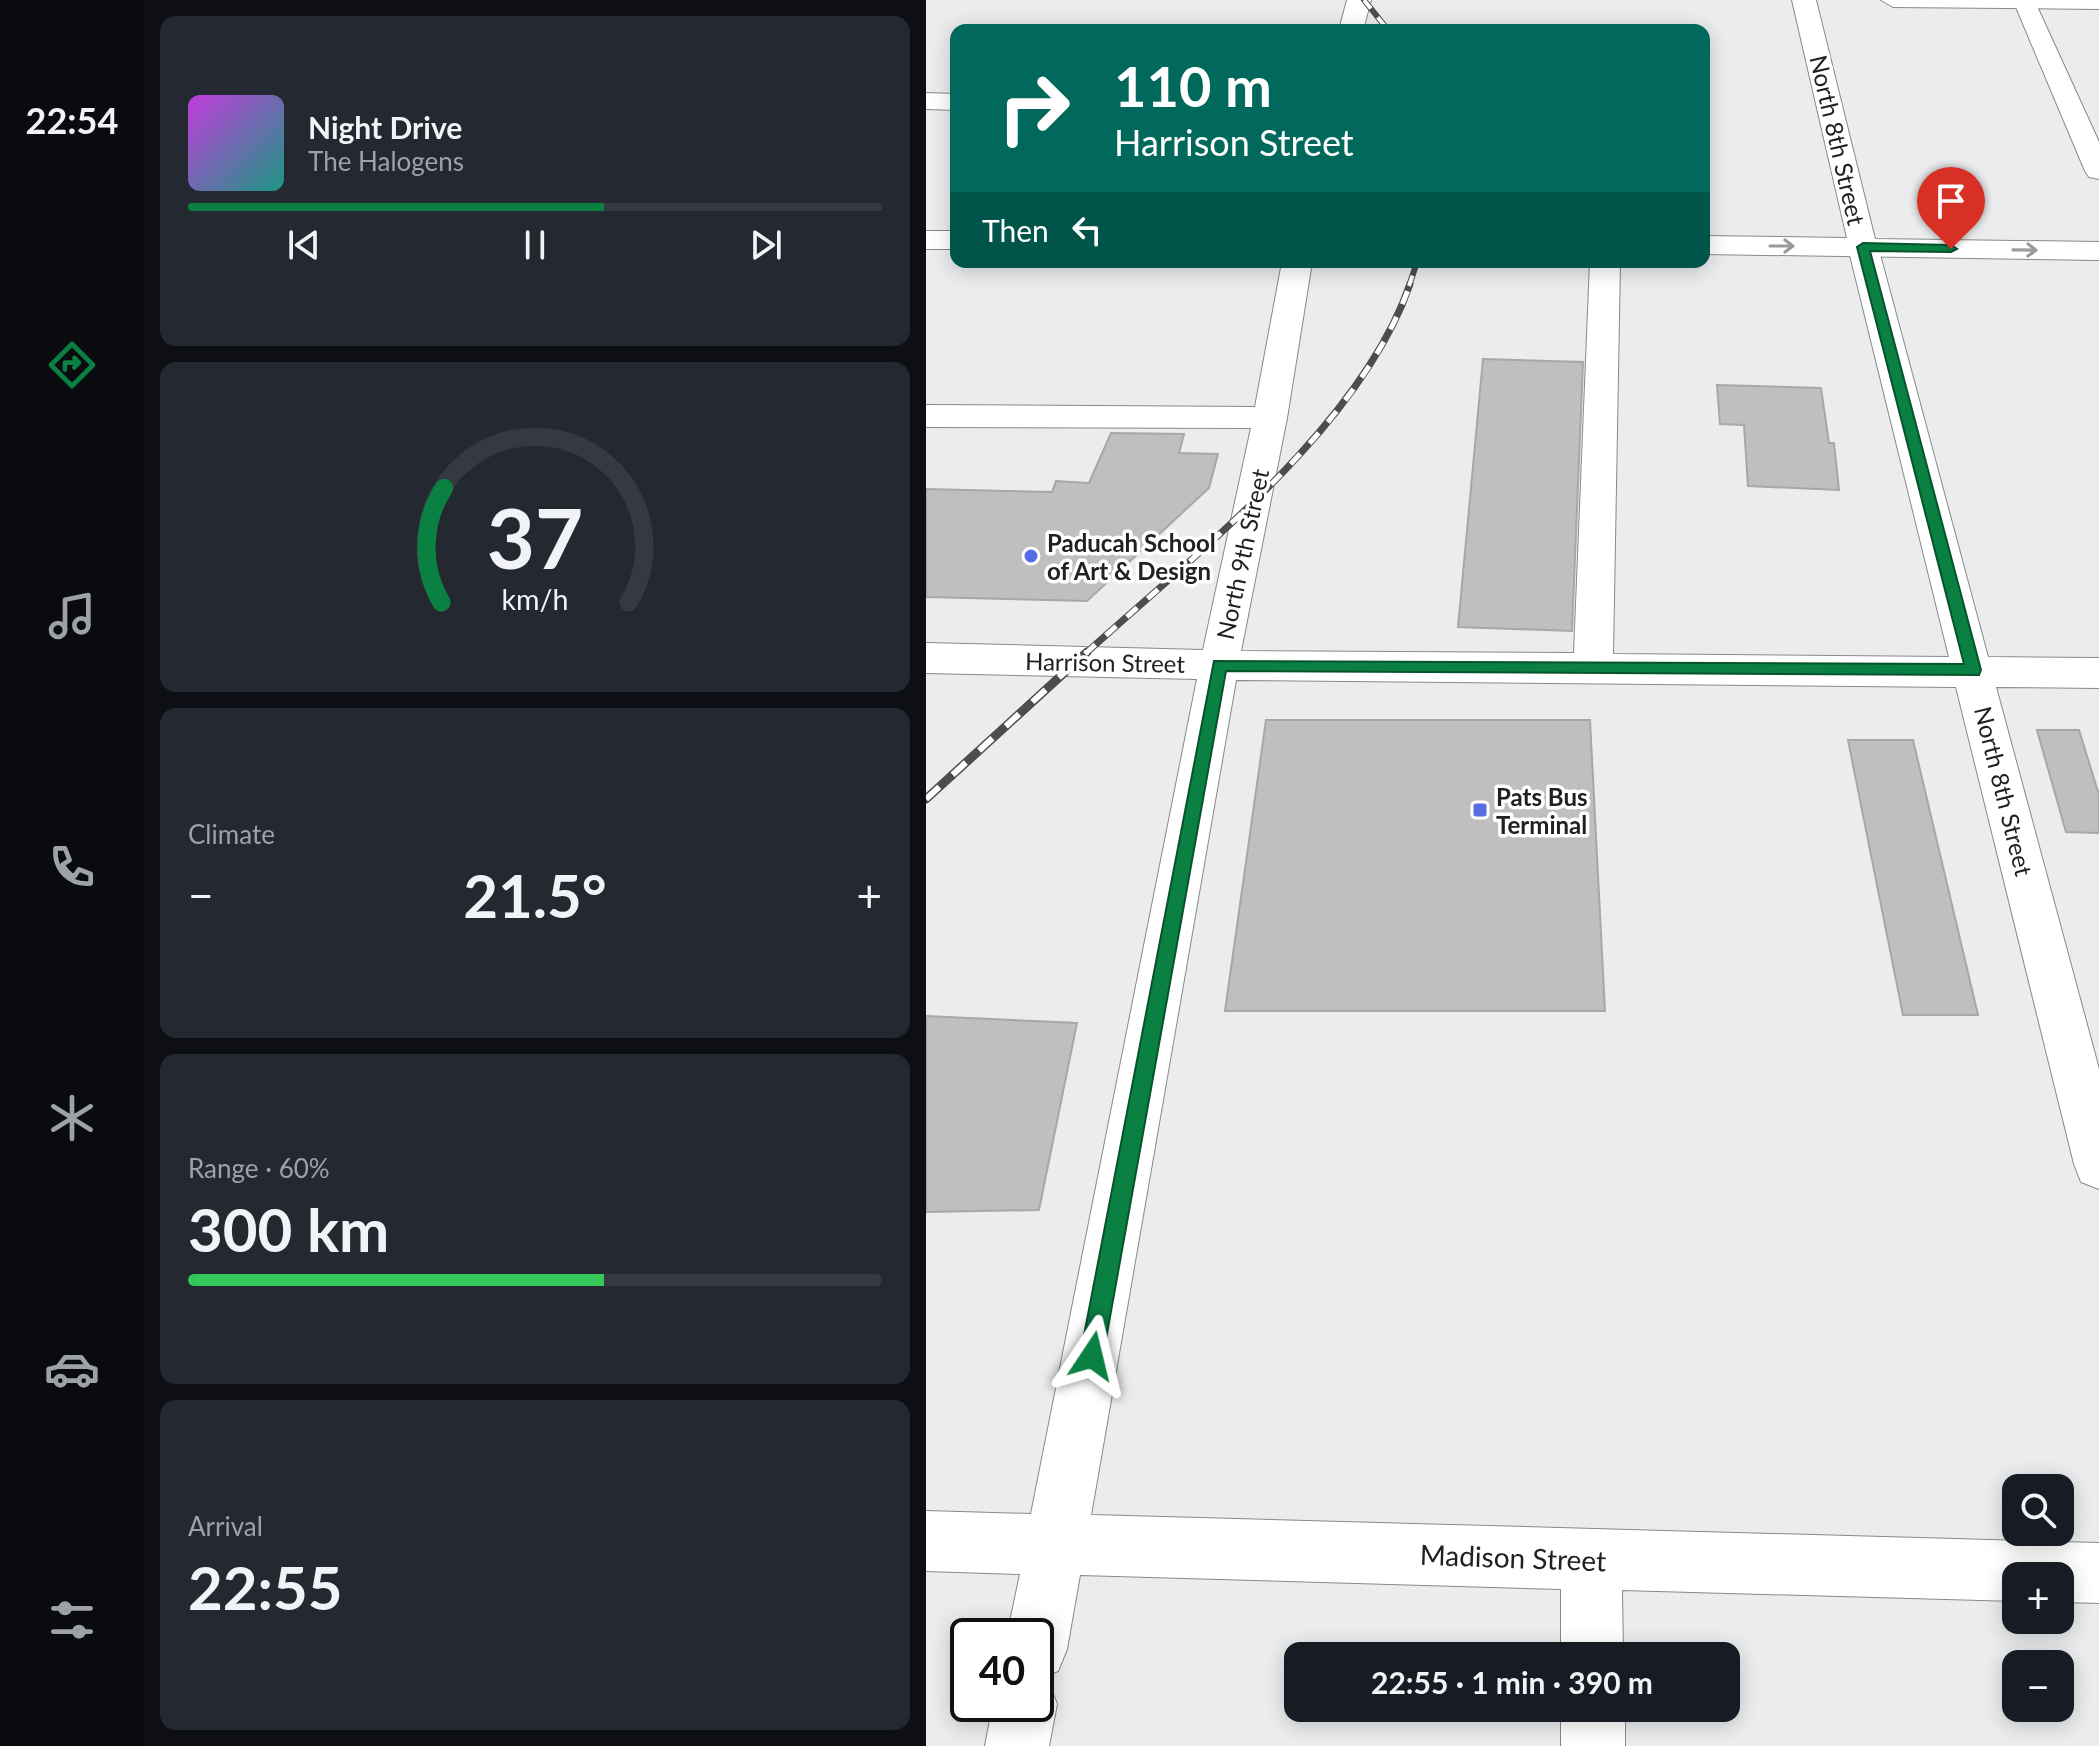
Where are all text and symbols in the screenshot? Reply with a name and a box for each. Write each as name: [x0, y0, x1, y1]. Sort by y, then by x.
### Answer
text: 110 m: [1114, 52, 1272, 119]
street label: North 8th Street: [1804, 52, 1872, 228]
icon: right: [982, 56, 1086, 160]
text: 22:54: [26, 98, 118, 142]
text: Night Drive: [308, 109, 462, 145]
text: Harrison Street: [1114, 120, 1354, 164]
text: The Halogens: [308, 145, 464, 177]
pin: [1917, 167, 1985, 249]
icon: arrive: [1929, 179, 1973, 223]
icon: left: [1065, 208, 1109, 252]
text: Then: [982, 212, 1049, 248]
icon: previous: [282, 223, 326, 267]
icon: pause: [513, 223, 557, 267]
icon: next: [744, 223, 788, 267]
one-way arrow: [1768, 238, 1795, 254]
one-way arrow: [2011, 242, 2038, 257]
icon: directions: [44, 337, 100, 393]
street label: North 9th Street: [1210, 466, 1274, 642]
text: 37: [487, 487, 583, 587]
place label: Paducah School of Art & Design: [1047, 528, 1216, 585]
marker: Paducah School of Art & Design: [1022, 547, 1040, 565]
text: km/h: [502, 582, 568, 616]
icon: music: [44, 588, 100, 644]
street label: Harrison Street: [1025, 646, 1186, 678]
street label: North 8th Street: [1969, 703, 2039, 879]
place label: Pats Bus Terminal: [1496, 782, 1587, 839]
marker: Pats Bus Terminal: [1471, 801, 1489, 819]
text: Climate: [188, 818, 275, 850]
icon: phone: [44, 839, 100, 895]
text: 21.5°: [463, 859, 607, 931]
text: −: [188, 869, 214, 921]
text: +: [856, 869, 882, 921]
icon: climate: [44, 1090, 100, 1146]
text: Range · 60%: [188, 1152, 330, 1184]
text: 300 km: [188, 1193, 389, 1265]
position arrow: [1050, 1314, 1134, 1398]
icon: car: [44, 1341, 100, 1397]
map controls: [2002, 1474, 2074, 1722]
button: search: [2002, 1474, 2074, 1546]
text: Arrival: [188, 1510, 263, 1542]
street label: Madison Street: [1419, 1537, 1607, 1577]
text: 22:55: [188, 1551, 343, 1623]
button: +: [2002, 1562, 2074, 1634]
icon: filters: [44, 1592, 100, 1648]
speed limit sign: 40: [950, 1618, 1054, 1722]
button: −: [2002, 1650, 2074, 1722]
text: 22:55 · 1 min · 390 m: [1371, 1664, 1653, 1700]

